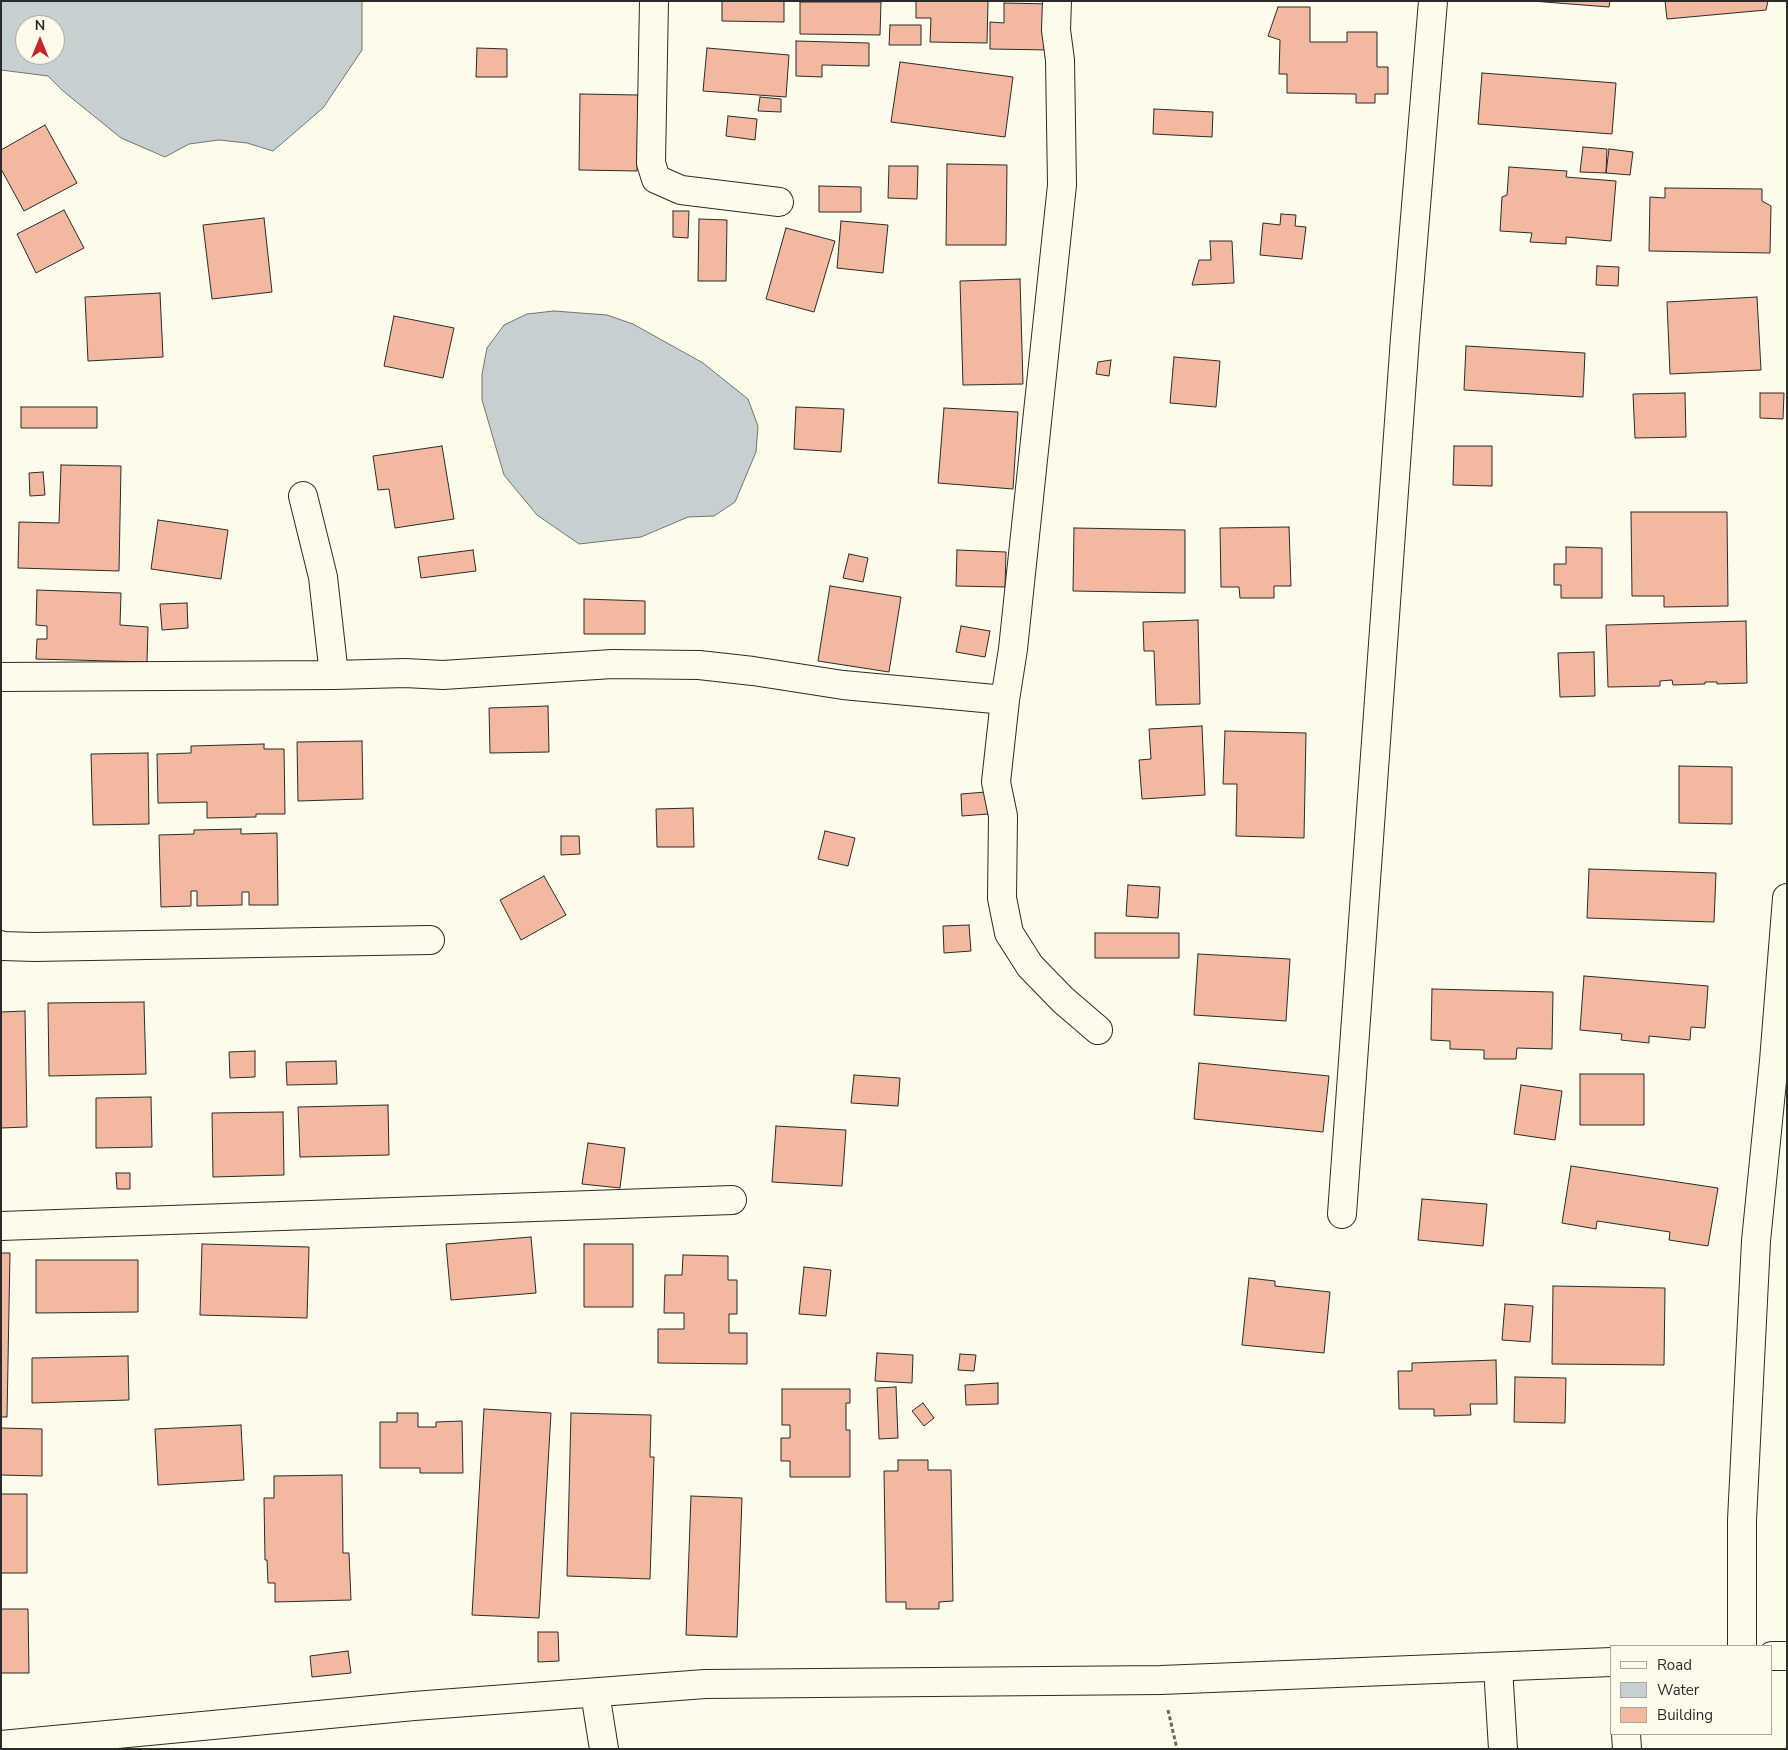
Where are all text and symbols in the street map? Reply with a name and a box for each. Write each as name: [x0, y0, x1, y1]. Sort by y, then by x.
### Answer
north arrow: [15, 15, 65, 65]
text: N: [35, 16, 45, 35]
legend: [1610, 1645, 1773, 1735]
text: Road: [1657, 1655, 1692, 1675]
text: Water: [1657, 1680, 1699, 1700]
text: Building: [1657, 1705, 1713, 1725]

